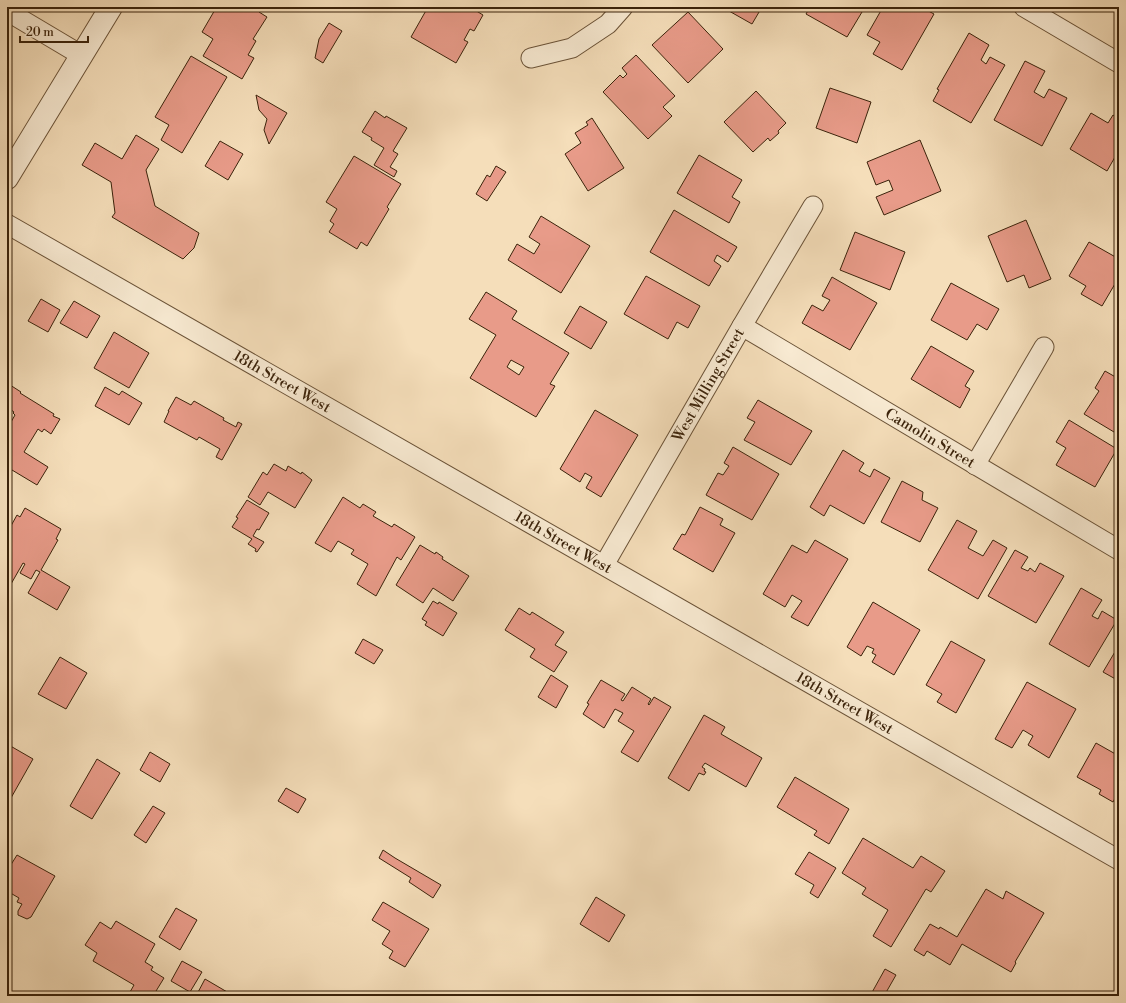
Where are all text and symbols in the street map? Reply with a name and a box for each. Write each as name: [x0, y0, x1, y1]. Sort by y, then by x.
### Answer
scale bar: [20, 18, 88, 44]
text: 20 m: [26, 25, 54, 40]
street label: West Milling Street: [668, 324, 749, 446]
street label: 18th Street West: [230, 347, 335, 417]
street label: Camolin Street: [881, 404, 979, 473]
street label: 18th Street West: [511, 507, 616, 578]
street label: 18th Street West: [792, 668, 897, 739]

